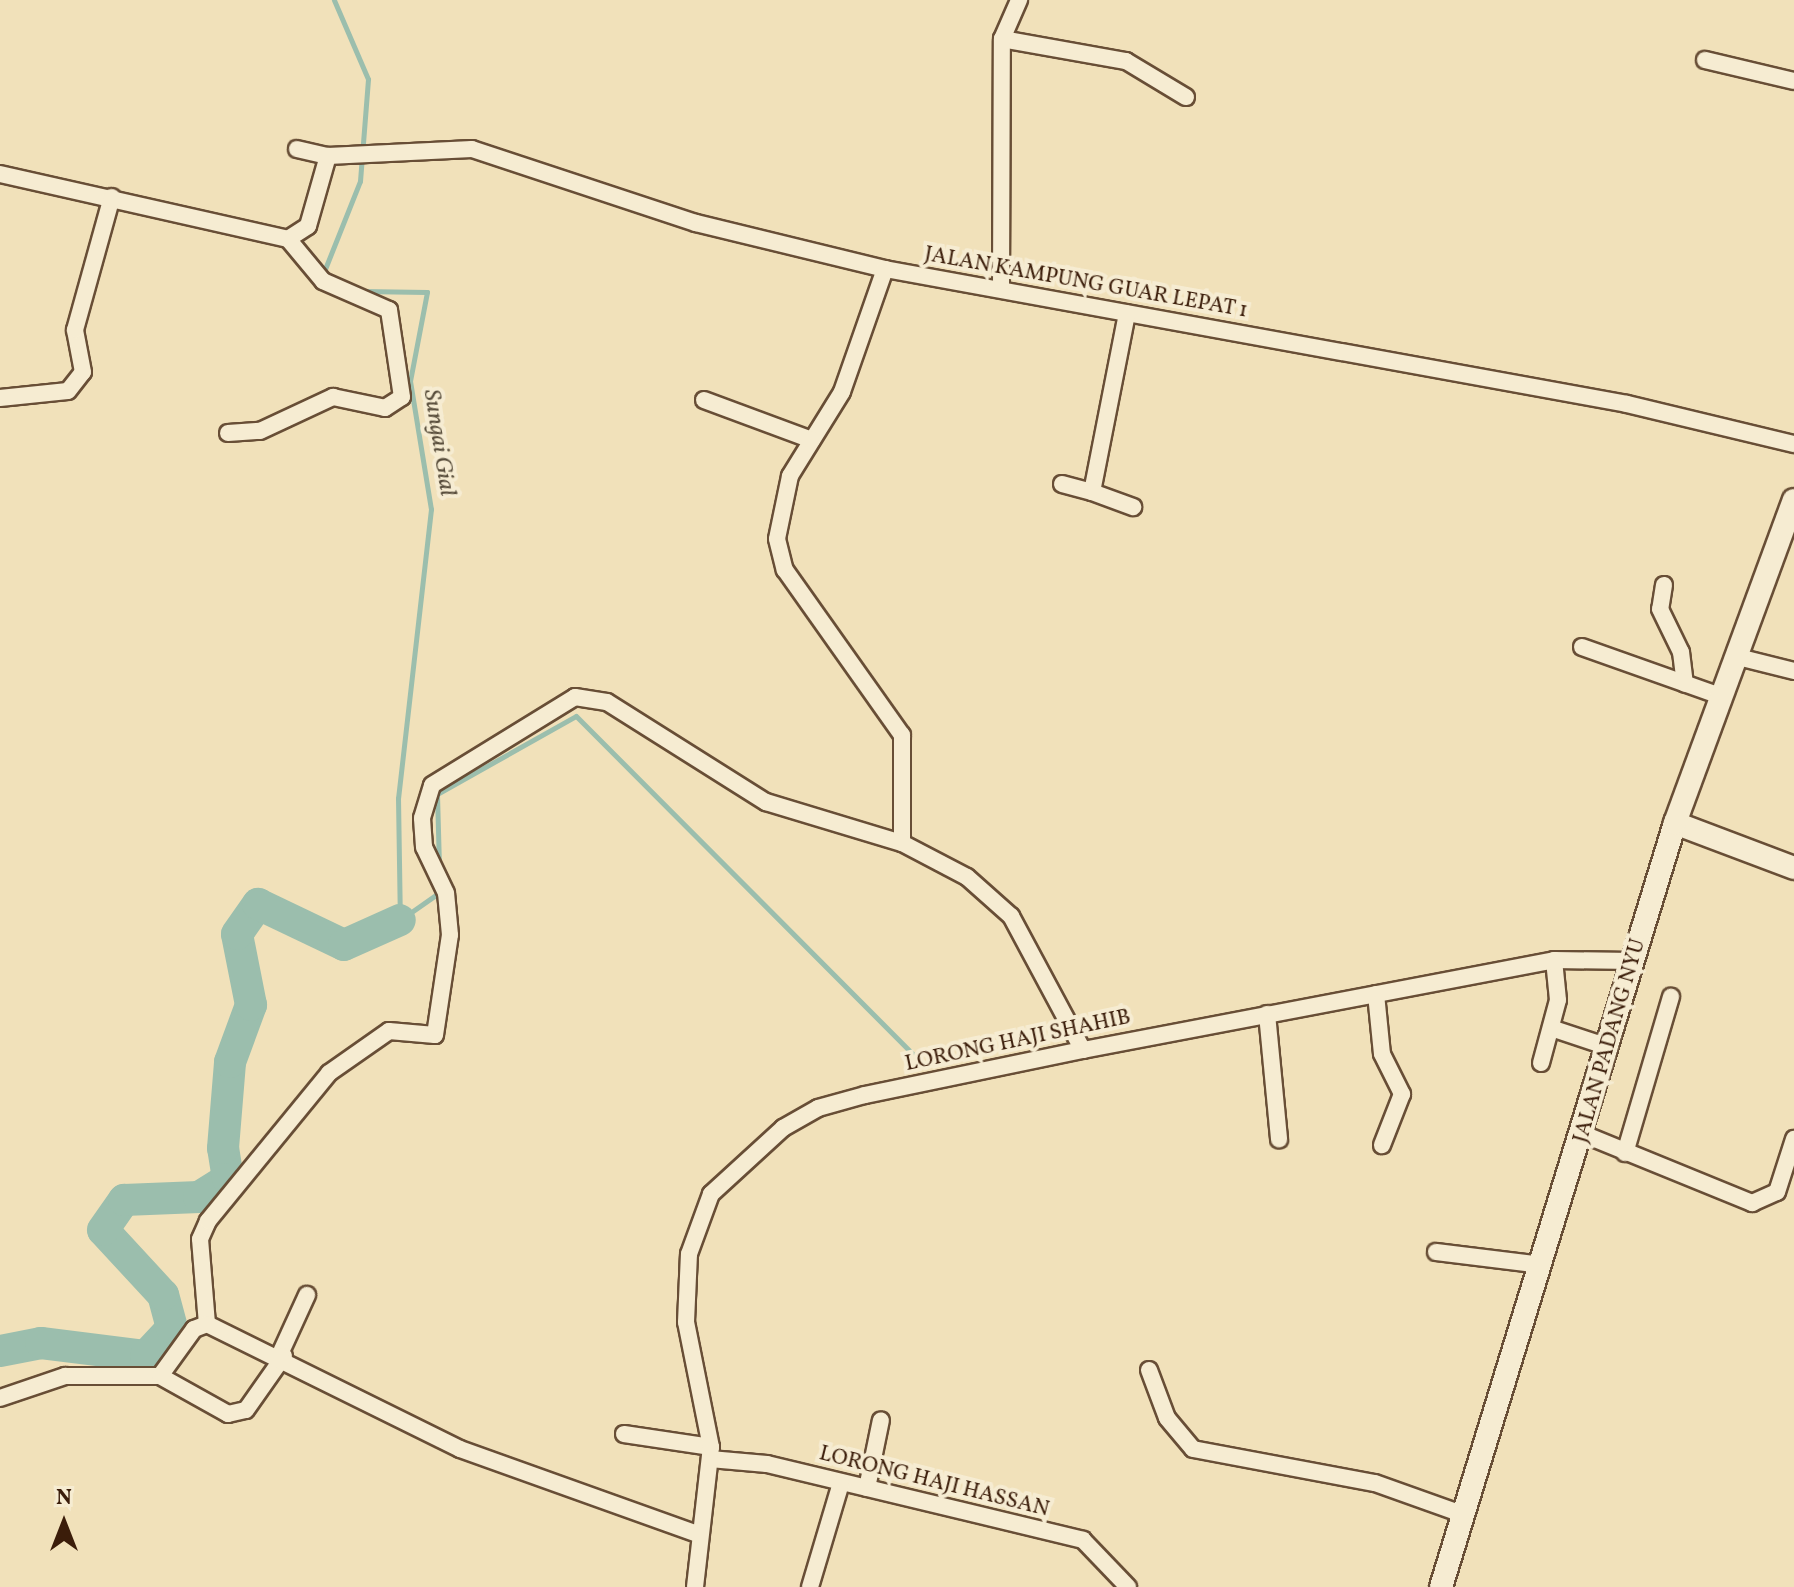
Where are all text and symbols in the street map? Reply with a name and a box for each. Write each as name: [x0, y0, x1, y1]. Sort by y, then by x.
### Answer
street label: JALAN KAMPUNG GUAR LEPAT 1: [922, 241, 1250, 325]
water label: Sungai Gial: [415, 387, 461, 499]
street label: JALAN PADANG NYU: [1568, 936, 1652, 1146]
street label: LORONG HAJI SHAHIB: [903, 1004, 1133, 1078]
street label: LORONG HAJI HASSAN: [816, 1441, 1052, 1523]
north arrow: [24, 1483, 104, 1563]
text: N: [56, 1483, 72, 1514]

